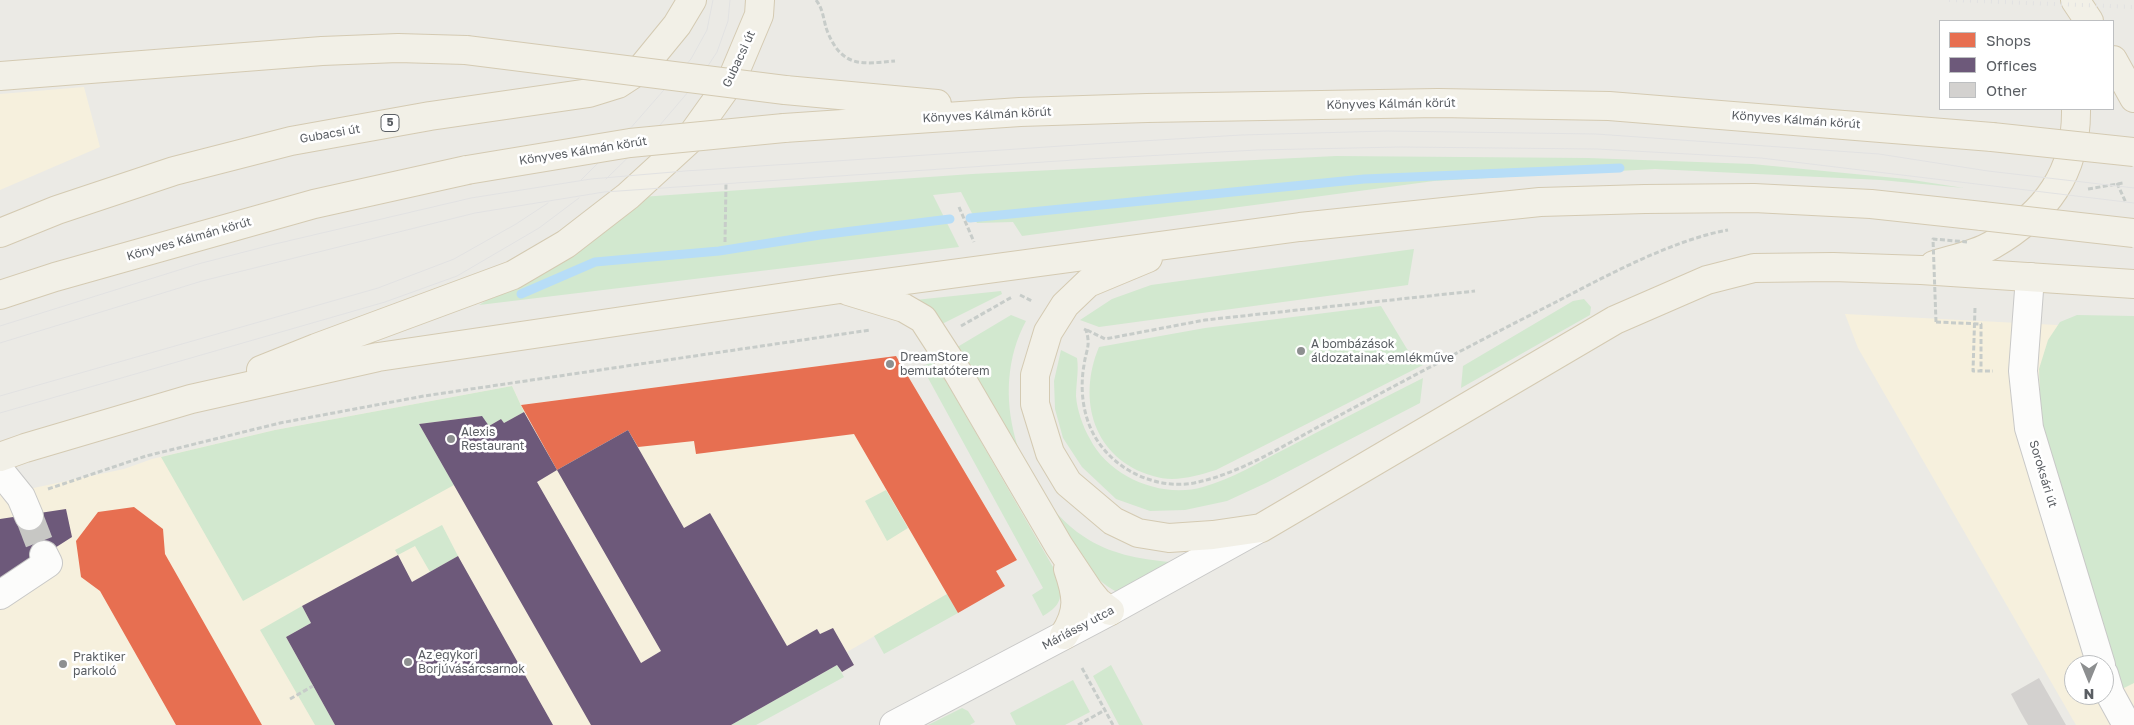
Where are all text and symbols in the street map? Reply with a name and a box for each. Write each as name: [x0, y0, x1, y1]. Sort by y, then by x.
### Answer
legend: [1939, 20, 2114, 110]
street label: Gubacsi út: [720, 28, 758, 90]
text: Shops: [1986, 31, 2031, 49]
text: Offices: [1986, 56, 2037, 74]
text: Other: [1986, 81, 2027, 99]
street label: Könyves Kálmán körút: [1326, 96, 1456, 112]
street label: Könyves Kálmán körút: [922, 104, 1052, 126]
street label: Könyves Kálmán körút: [1731, 108, 1861, 132]
road number: 5: [381, 115, 399, 132]
street label: Gubacsi út: [299, 122, 361, 146]
street label: Könyves Kálmán körút: [518, 134, 648, 168]
street label: Könyves Kálmán körút: [125, 214, 253, 264]
place label: A bombázások áldozatainak emlékműve: [1311, 337, 1454, 365]
marker: A bombázások áldozatainak emlékműve: [1295, 345, 1307, 357]
place label: DreamStore bemutatóterem: [900, 350, 990, 378]
marker: DreamStore bemutatóterem: [884, 358, 896, 370]
place label: Alexis Restaurant: [461, 425, 525, 453]
marker: Alexis Restaurant: [445, 433, 457, 445]
street label: Soroksári út: [2026, 439, 2060, 509]
street label: Máriássy utca: [1039, 603, 1117, 653]
place label: Az egykori Borjúvásárcsarnok: [418, 648, 525, 676]
place label: Praktiker parkoló: [73, 650, 125, 678]
north arrow: [2064, 655, 2114, 705]
marker: Az egykori Borjúvásárcsarnok: [402, 656, 414, 668]
marker: Praktiker parkoló: [57, 658, 69, 670]
text: N: [2084, 686, 2094, 703]

